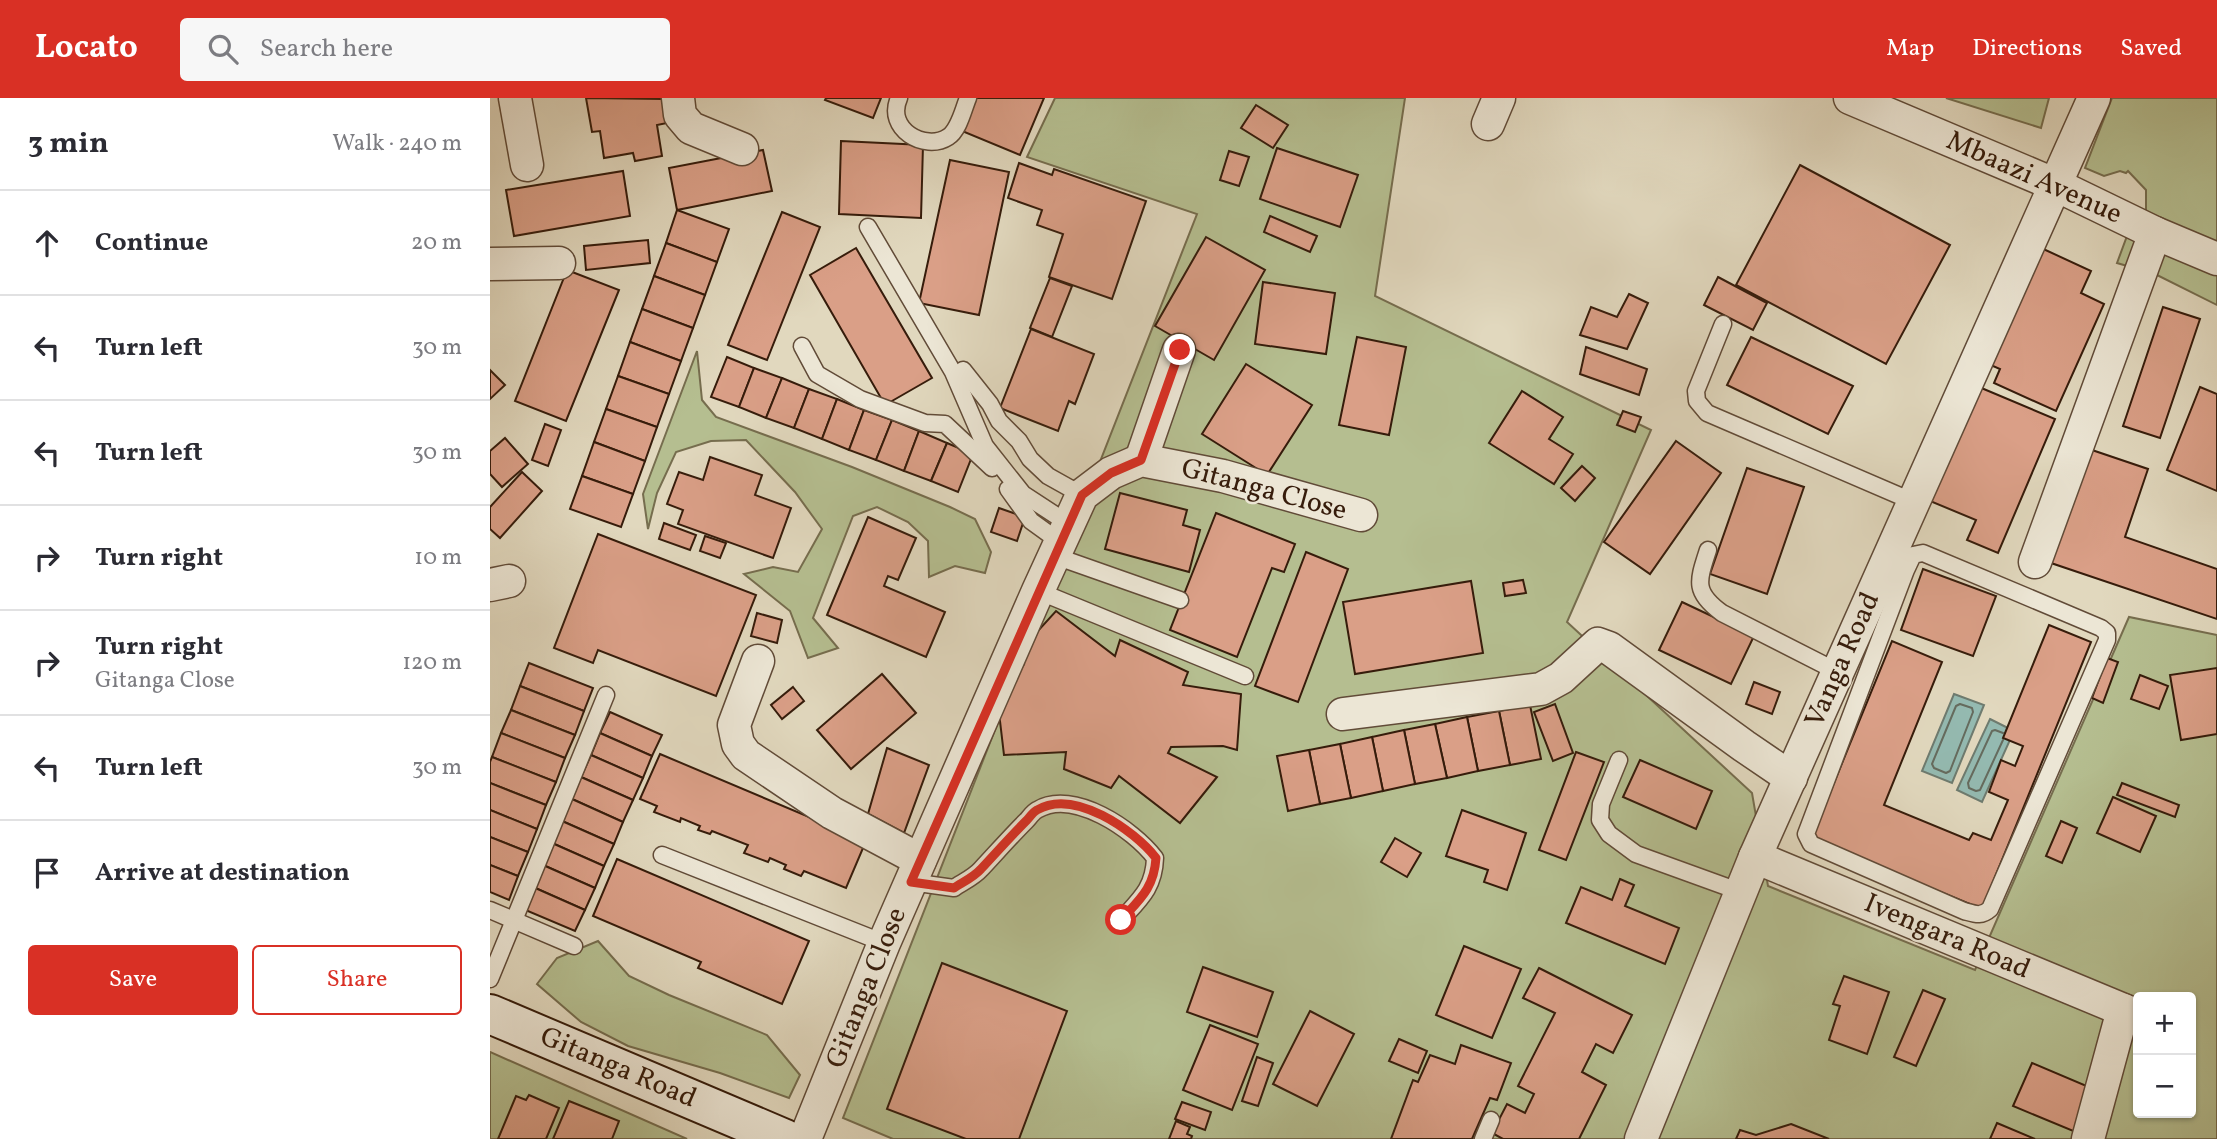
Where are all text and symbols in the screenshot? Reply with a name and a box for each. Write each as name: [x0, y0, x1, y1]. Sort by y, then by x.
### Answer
search box: [180, 18, 670, 81]
text: Locato: [35, 26, 138, 72]
icon: search: [204, 30, 242, 68]
text: Search here: [260, 31, 393, 67]
text: Map: [1886, 32, 1934, 66]
text: Directions: [1972, 32, 2082, 66]
text: Saved: [2120, 32, 2182, 66]
street label: Mbaazi Avenue: [1940, 122, 2128, 234]
text: 3 min: [28, 123, 109, 165]
text: Walk · 240 m: [332, 128, 462, 160]
icon: ahead: [28, 224, 66, 262]
text: Continue: [95, 225, 208, 261]
text: 20 m: [411, 227, 462, 259]
icon: left: [28, 329, 66, 367]
text: Turn left: [95, 330, 203, 366]
text: 30 m: [412, 332, 462, 364]
route end: [1164, 334, 1195, 365]
icon: left: [28, 434, 66, 472]
text: Turn left: [95, 435, 203, 471]
text: 30 m: [412, 437, 462, 469]
street label: Gitanga Close: [1177, 449, 1351, 531]
icon: right: [28, 539, 66, 577]
text: Turn right: [95, 540, 223, 576]
text: 10 m: [414, 542, 462, 574]
street label: Vanga Road: [1796, 586, 1890, 734]
text: Turn right: [95, 629, 223, 665]
icon: right: [28, 644, 66, 682]
text: 120 m: [402, 647, 462, 679]
text: Gitanga Close: [95, 665, 235, 697]
icon: left: [28, 749, 66, 787]
text: Turn left: [95, 750, 203, 786]
text: 30 m: [412, 752, 462, 784]
icon: arrive: [28, 854, 66, 892]
text: Arrive at destination: [95, 855, 350, 891]
street label: Ivengara Road: [1858, 884, 2036, 990]
street label: Gitanga Close: [817, 902, 917, 1074]
route start: [1105, 904, 1136, 935]
button: Save: [28, 945, 238, 1015]
button: Share: [252, 945, 462, 1015]
map controls: [2133, 992, 2196, 1118]
button: +: [2133, 992, 2196, 1055]
street label: Gitanga Road: [534, 1018, 702, 1118]
button: −: [2133, 1055, 2196, 1118]

